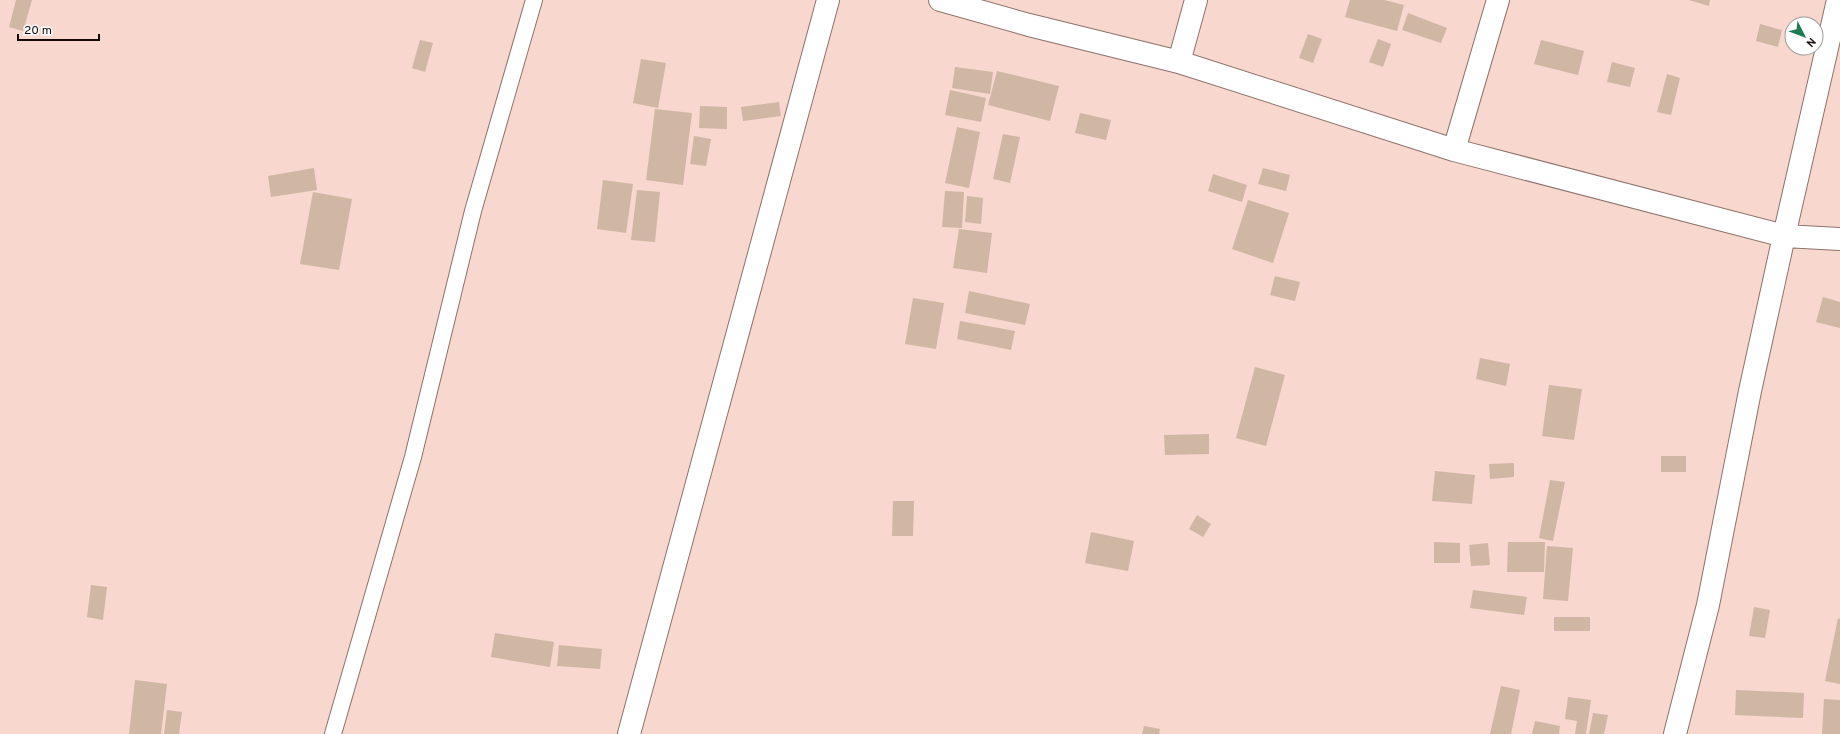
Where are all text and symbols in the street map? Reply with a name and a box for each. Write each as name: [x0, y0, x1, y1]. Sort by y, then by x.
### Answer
scale bar: [18, 16, 99, 42]
north arrow: [1784, 16, 1824, 56]
text: 20 m: [24, 23, 52, 39]
text: N: [1803, 34, 1819, 50]

